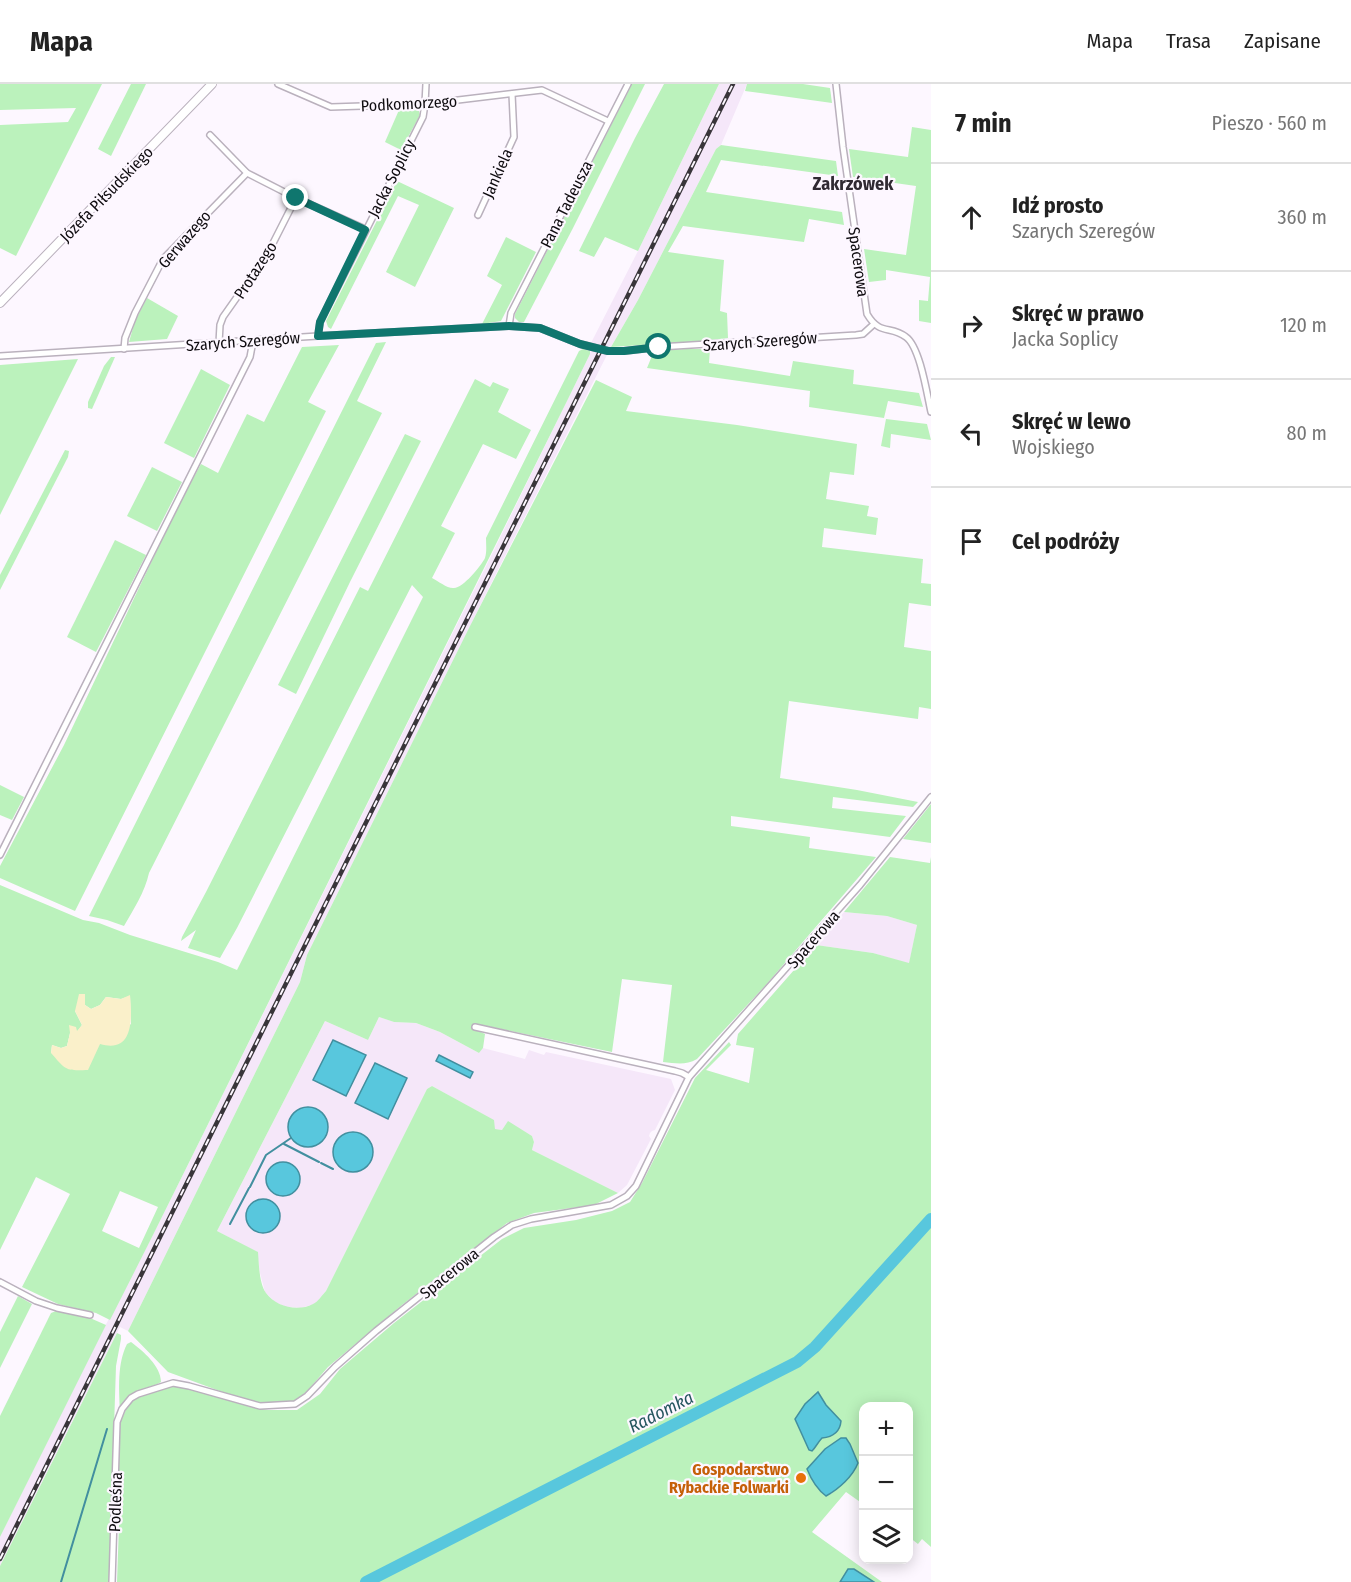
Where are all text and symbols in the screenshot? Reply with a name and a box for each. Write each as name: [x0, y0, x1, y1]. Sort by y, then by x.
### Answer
text: Mapa: [30, 25, 93, 58]
text: Mapa: [1087, 28, 1133, 54]
text: Trasa: [1166, 28, 1211, 54]
text: Zapisane: [1244, 28, 1321, 54]
street label: Podkomorzego: [360, 91, 458, 116]
text: 7 min: [955, 108, 1012, 139]
text: Pieszo · 560 m: [1212, 111, 1327, 135]
street label: Jacka Soplicy: [364, 135, 420, 220]
street label: Józefa Piłsudskiego: [56, 143, 157, 246]
street label: Jankiela: [478, 145, 517, 201]
street label: Pana Tadeusza: [536, 157, 597, 251]
district label: Zakrzówek: [813, 173, 894, 195]
route end: [282, 184, 308, 210]
text: Idź prosto: [1012, 192, 1104, 219]
icon: ahead: [955, 201, 988, 234]
text: 360 m: [1278, 205, 1327, 229]
street label: Gerwazego: [154, 206, 215, 272]
text: Szarych Szeregów: [1012, 219, 1155, 243]
street label: Spacerowa: [844, 226, 873, 298]
street label: Protazego: [230, 238, 281, 302]
text: Skręć w prawo: [1012, 300, 1144, 327]
icon: right: [955, 309, 988, 342]
text: 120 m: [1280, 313, 1327, 337]
text: Jacka Soplicy: [1012, 327, 1118, 351]
street label: Szarych Szeregów: [185, 328, 301, 355]
street label: Szarych Szeregów: [702, 328, 818, 355]
route start: [645, 333, 671, 359]
text: Skręć w lewo: [1012, 408, 1131, 435]
icon: left: [955, 417, 988, 450]
text: 80 m: [1287, 421, 1327, 445]
text: Wojskiego: [1012, 435, 1095, 459]
icon: arrive: [955, 525, 988, 558]
text: Cel podróży: [1012, 528, 1119, 555]
street label: Spacerowa: [783, 906, 844, 972]
street label: Spacerowa: [416, 1244, 483, 1303]
water label: Radomka: [625, 1386, 697, 1438]
map controls: [859, 1402, 913, 1564]
button: +: [859, 1402, 913, 1456]
button: −: [859, 1456, 913, 1510]
place label: Gospodarstwo Rybackie Folwarki: [669, 1460, 789, 1497]
marker: Gospodarstwo Rybackie Folwarki: [794, 1471, 808, 1485]
street label: Podleśna: [105, 1472, 126, 1532]
button: layers: [859, 1510, 913, 1564]

